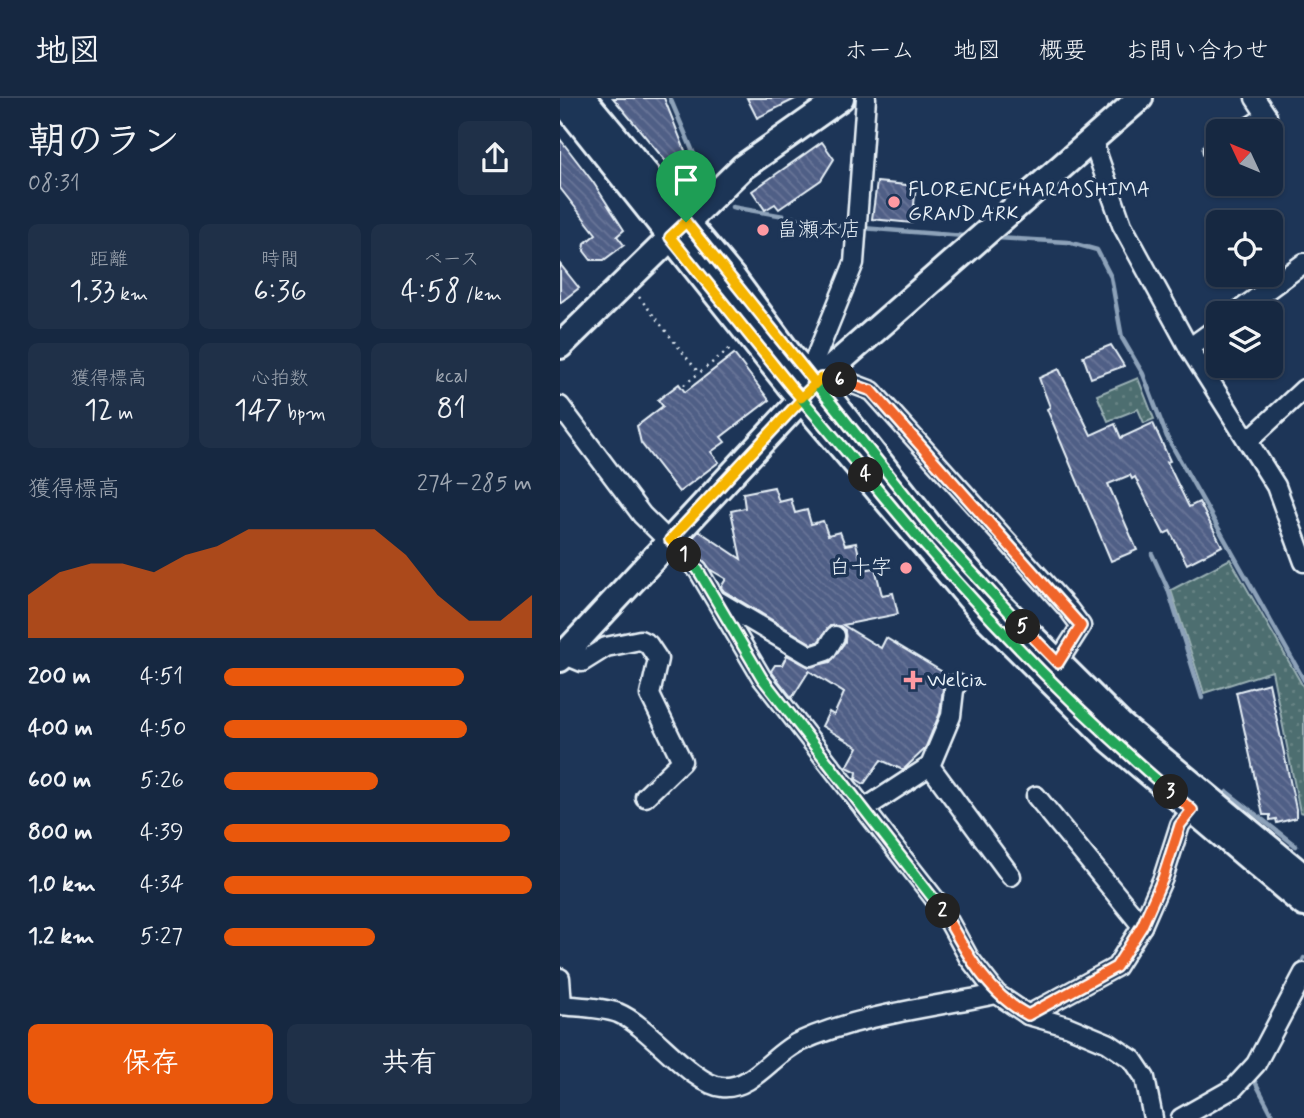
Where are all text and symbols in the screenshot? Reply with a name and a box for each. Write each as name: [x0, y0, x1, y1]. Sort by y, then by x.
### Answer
text: 地図: [35, 30, 101, 74]
text: ホーム: [844, 36, 915, 67]
text: 地図: [953, 36, 1001, 67]
text: 概要: [1039, 36, 1087, 67]
text: お問い合わせ: [1125, 36, 1269, 67]
text: 朝のラン: [28, 118, 180, 167]
north arrow: [1206, 119, 1283, 196]
map controls: [1206, 119, 1283, 378]
button: share: [458, 121, 532, 195]
pin: [656, 150, 716, 222]
icon: arrive: [667, 161, 705, 199]
text: 08:31: [28, 169, 80, 199]
place label: FLORENCE HARAOSHIMA GRAND ARK: [908, 176, 1150, 228]
marker: FLORENCE HARAOSHIMA GRAND ARK: [886, 194, 902, 210]
button: locate: [1206, 210, 1283, 287]
place label: 畠瀬本店: [777, 216, 861, 244]
marker: 畠瀬本店: [755, 222, 771, 238]
text: 距離: [90, 247, 128, 272]
text: 時間: [261, 247, 299, 272]
text: ペース: [423, 247, 479, 272]
text: 1.33: [69, 272, 115, 311]
text: 6:36: [253, 272, 307, 311]
text: 4:58: [401, 272, 461, 311]
text: km: [115, 282, 148, 307]
text: /km: [461, 282, 502, 307]
button: layers: [1206, 301, 1283, 378]
pin: 6: [822, 362, 858, 398]
text: kcal: [435, 364, 467, 389]
text: 獲得標高: [71, 366, 147, 391]
text: 心拍数: [251, 366, 309, 391]
text: 6: [835, 367, 844, 392]
text: 81: [436, 389, 466, 428]
text: 12: [84, 391, 113, 430]
text: 147: [234, 391, 282, 430]
text: m: [113, 401, 133, 426]
text: bpm: [282, 401, 326, 426]
pin: 4: [848, 458, 884, 492]
text: 4: [860, 462, 871, 487]
text: 274–285 m: [417, 469, 532, 499]
text: 獲得標高: [28, 475, 120, 505]
pin: 1: [666, 538, 702, 573]
text: 1: [679, 542, 688, 567]
place label: 白十字: [829, 554, 892, 582]
marker: 白十字: [898, 560, 914, 576]
pin: 5: [1006, 610, 1040, 644]
text: 5: [1017, 614, 1028, 639]
text: 200 m: [28, 662, 91, 692]
text: 4:51: [140, 662, 183, 692]
place label: Welcia: [927, 666, 987, 694]
marker: Welcia: [905, 672, 921, 688]
text: 400 m: [28, 714, 93, 744]
text: 4:50: [140, 714, 186, 744]
text: 600 m: [28, 766, 91, 796]
text: 5:26: [140, 766, 184, 796]
pin: 3: [1154, 774, 1188, 810]
text: 3: [1166, 779, 1175, 804]
text: 800 m: [28, 818, 92, 848]
text: 4:39: [140, 818, 184, 848]
text: 1.0 km: [28, 870, 96, 900]
text: 4:34: [140, 870, 184, 900]
pin: 2: [926, 894, 960, 928]
text: 2: [938, 898, 947, 923]
text: 1.2 km: [28, 922, 94, 952]
text: 5:27: [140, 922, 183, 952]
button: 保存: [28, 1024, 273, 1104]
button: 共有: [287, 1024, 532, 1104]

